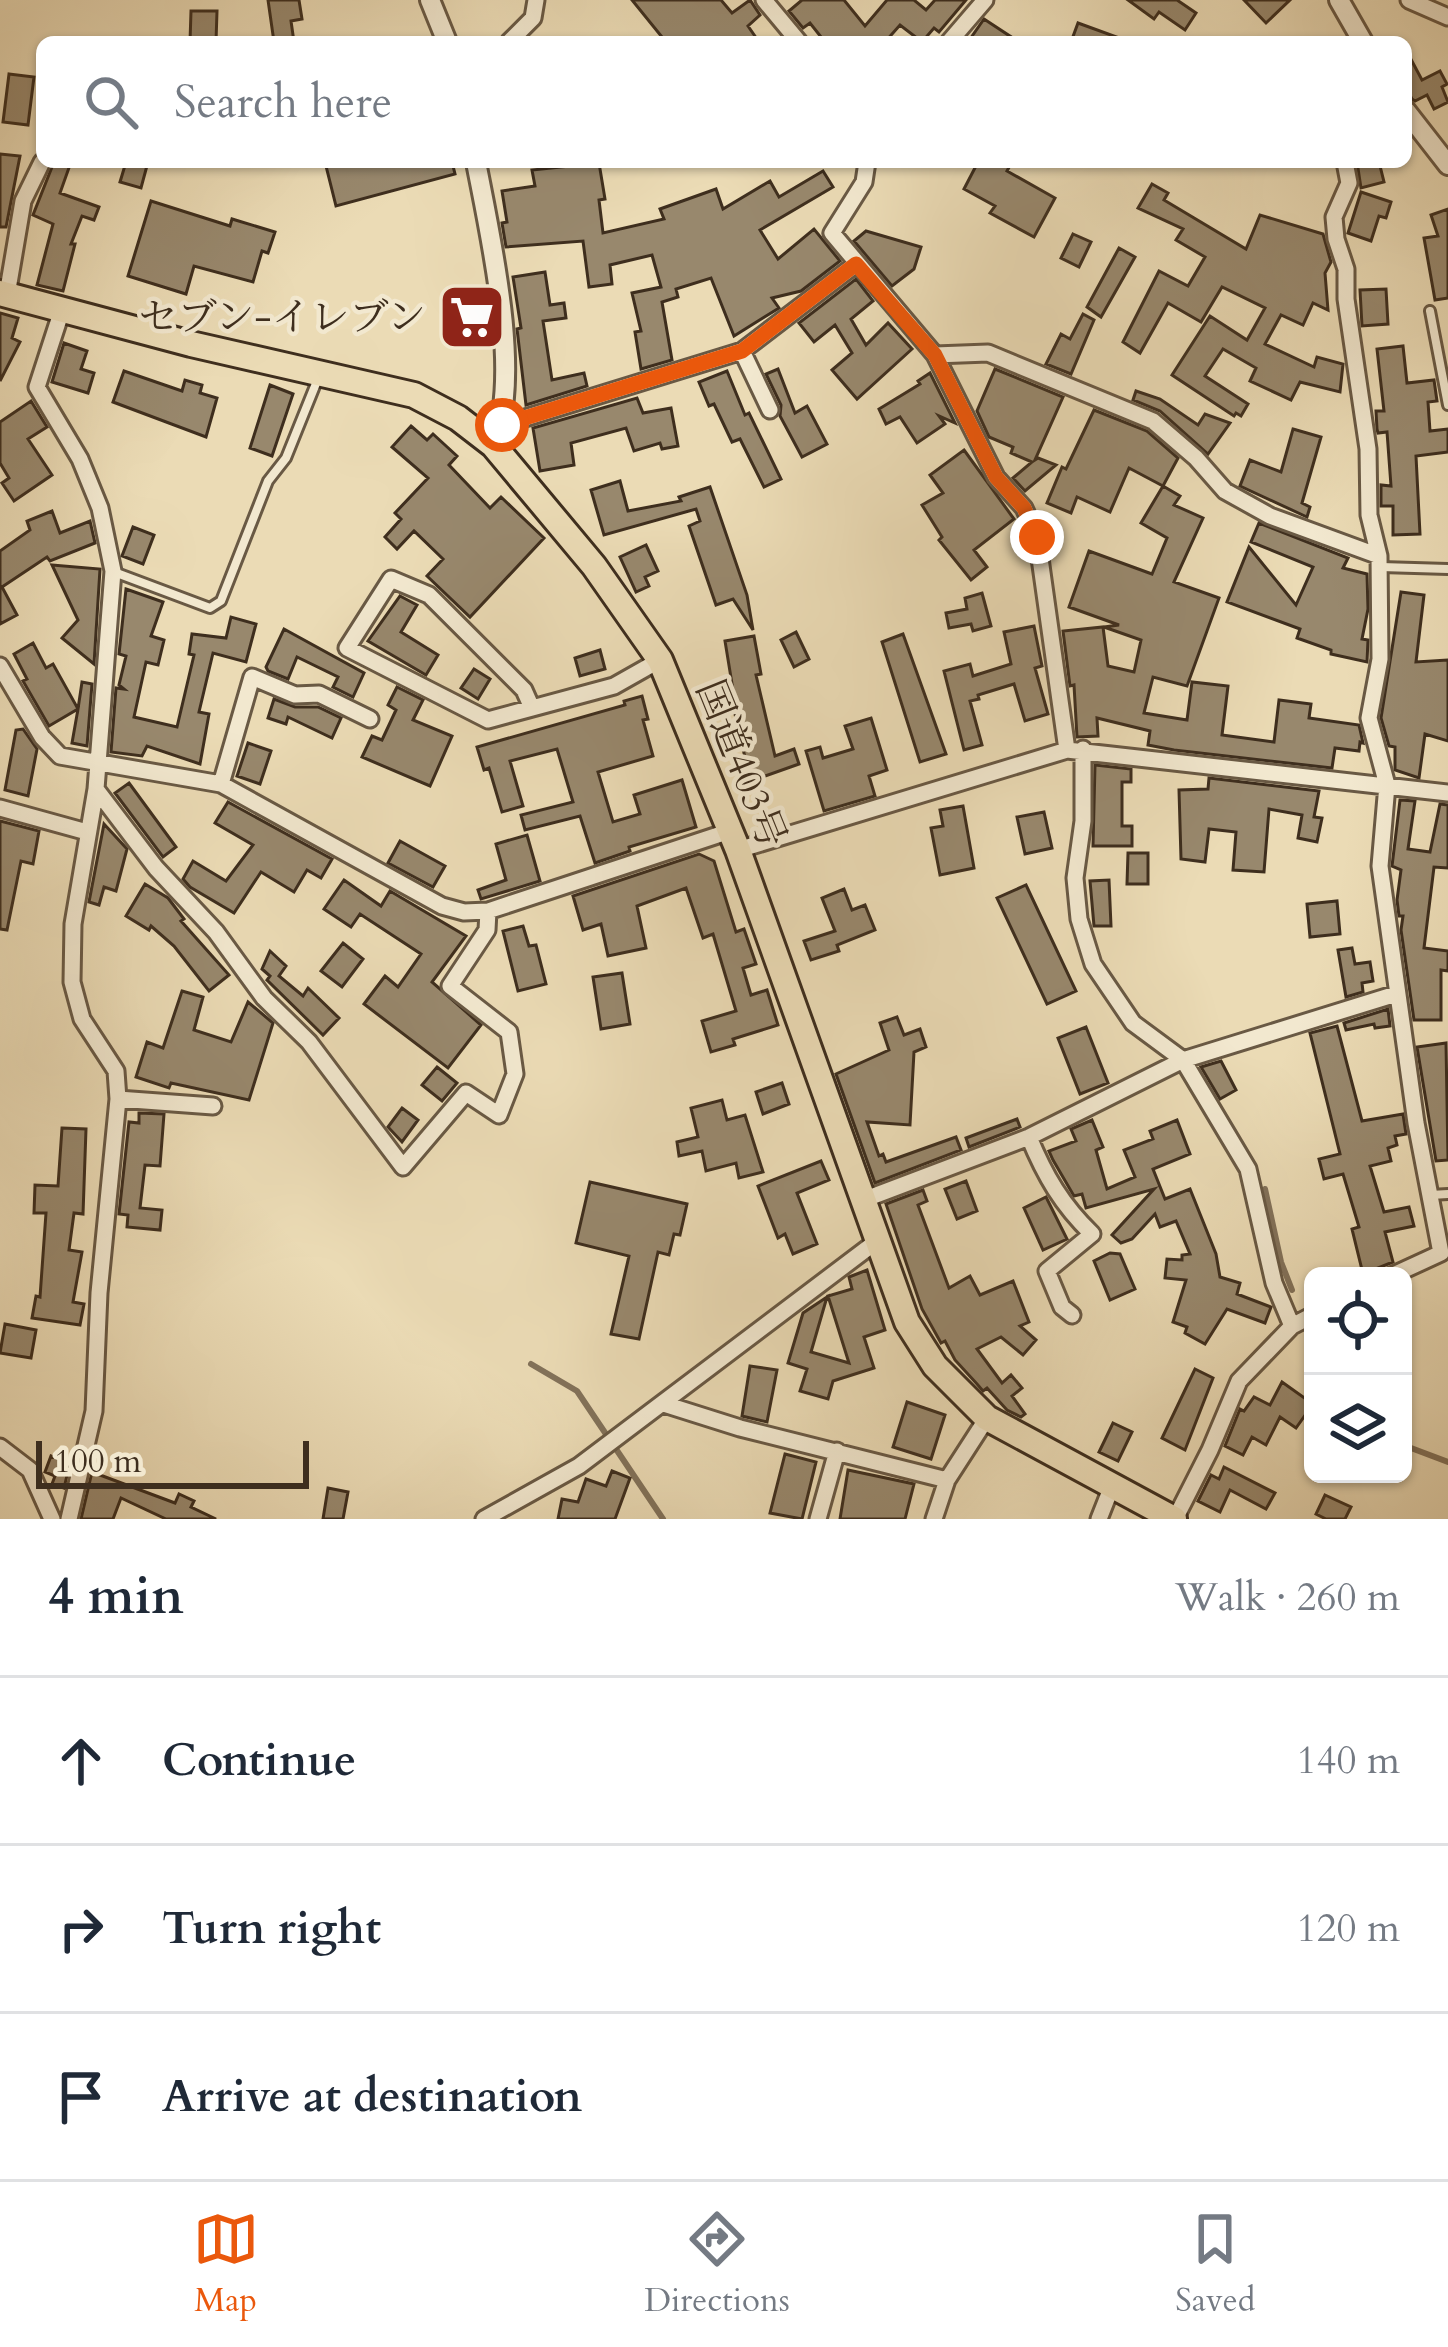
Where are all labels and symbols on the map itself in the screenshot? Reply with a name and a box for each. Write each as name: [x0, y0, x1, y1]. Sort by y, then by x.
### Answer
supermarket icon: セブン-イレブン: [437, 282, 507, 352]
place label: セブン-イレブン: [139, 291, 426, 344]
route start: [475, 398, 529, 452]
route end: [1010, 510, 1064, 564]
street label: 国道403号: [683, 672, 799, 856]
scale bar: [36, 1435, 309, 1488]

